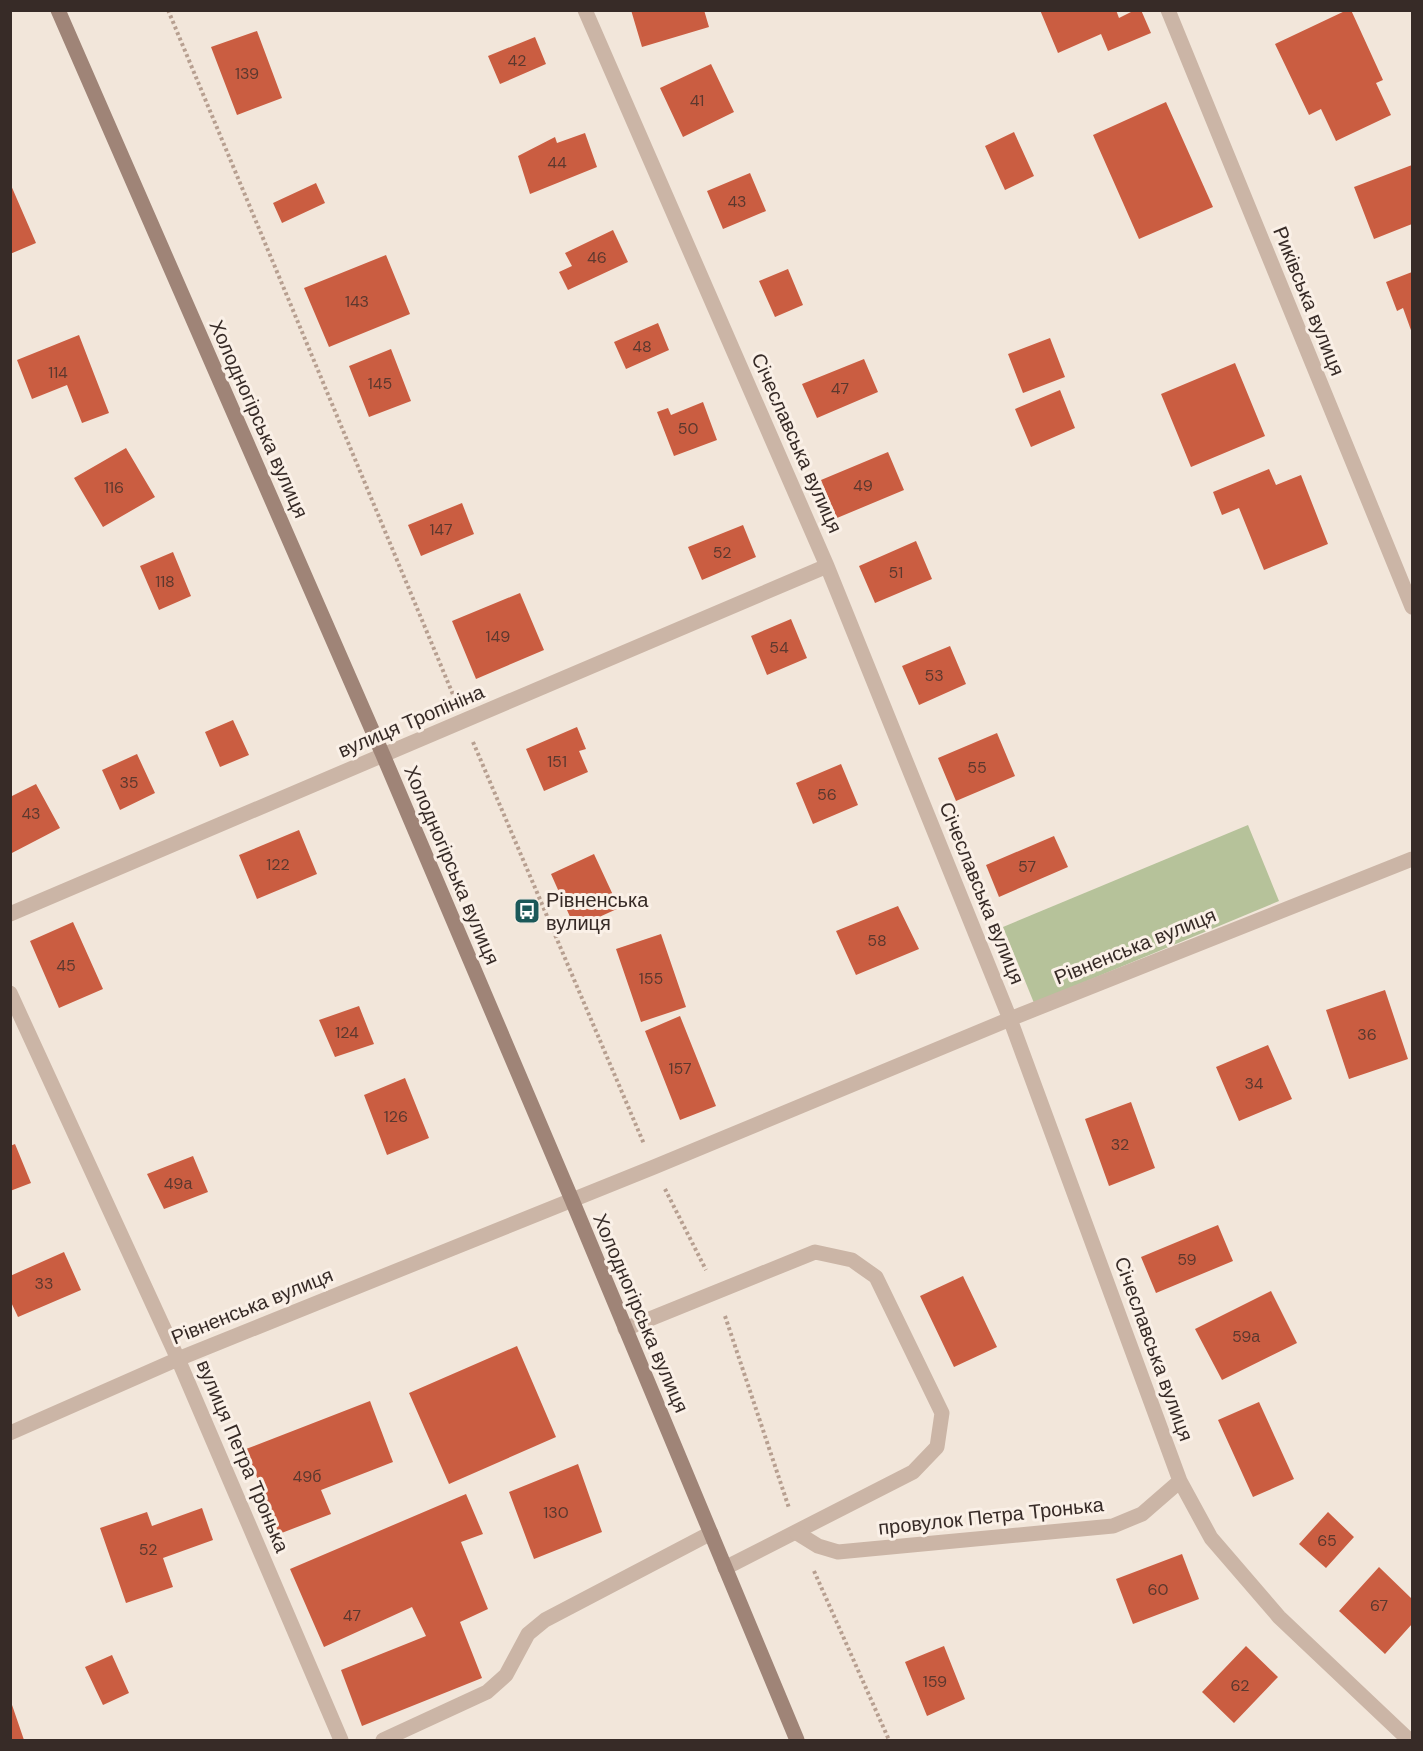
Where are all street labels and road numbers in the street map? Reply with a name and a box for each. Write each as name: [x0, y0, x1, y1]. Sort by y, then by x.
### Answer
street label: Риківська вулиця: [1267, 222, 1351, 380]
street label: Холодногірська вулиця: [204, 316, 314, 522]
street label: Січеславська вулиця: [746, 349, 848, 537]
street label: вулиця Тропініна: [334, 678, 489, 764]
street label: Холодногірська вулиця: [398, 761, 506, 969]
street label: Січеславська вулиця: [934, 798, 1030, 988]
street label: Рівненська вулиця: [1050, 902, 1220, 990]
street label: Холодногірська вулиця: [587, 1209, 695, 1417]
street label: Січеславська вулиця: [1109, 1253, 1199, 1445]
street label: Рівненська вулиця: [167, 1262, 337, 1350]
street label: вулиця Петра Тронька: [191, 1356, 296, 1557]
street label: провулок Петра Тронька: [877, 1491, 1106, 1541]

